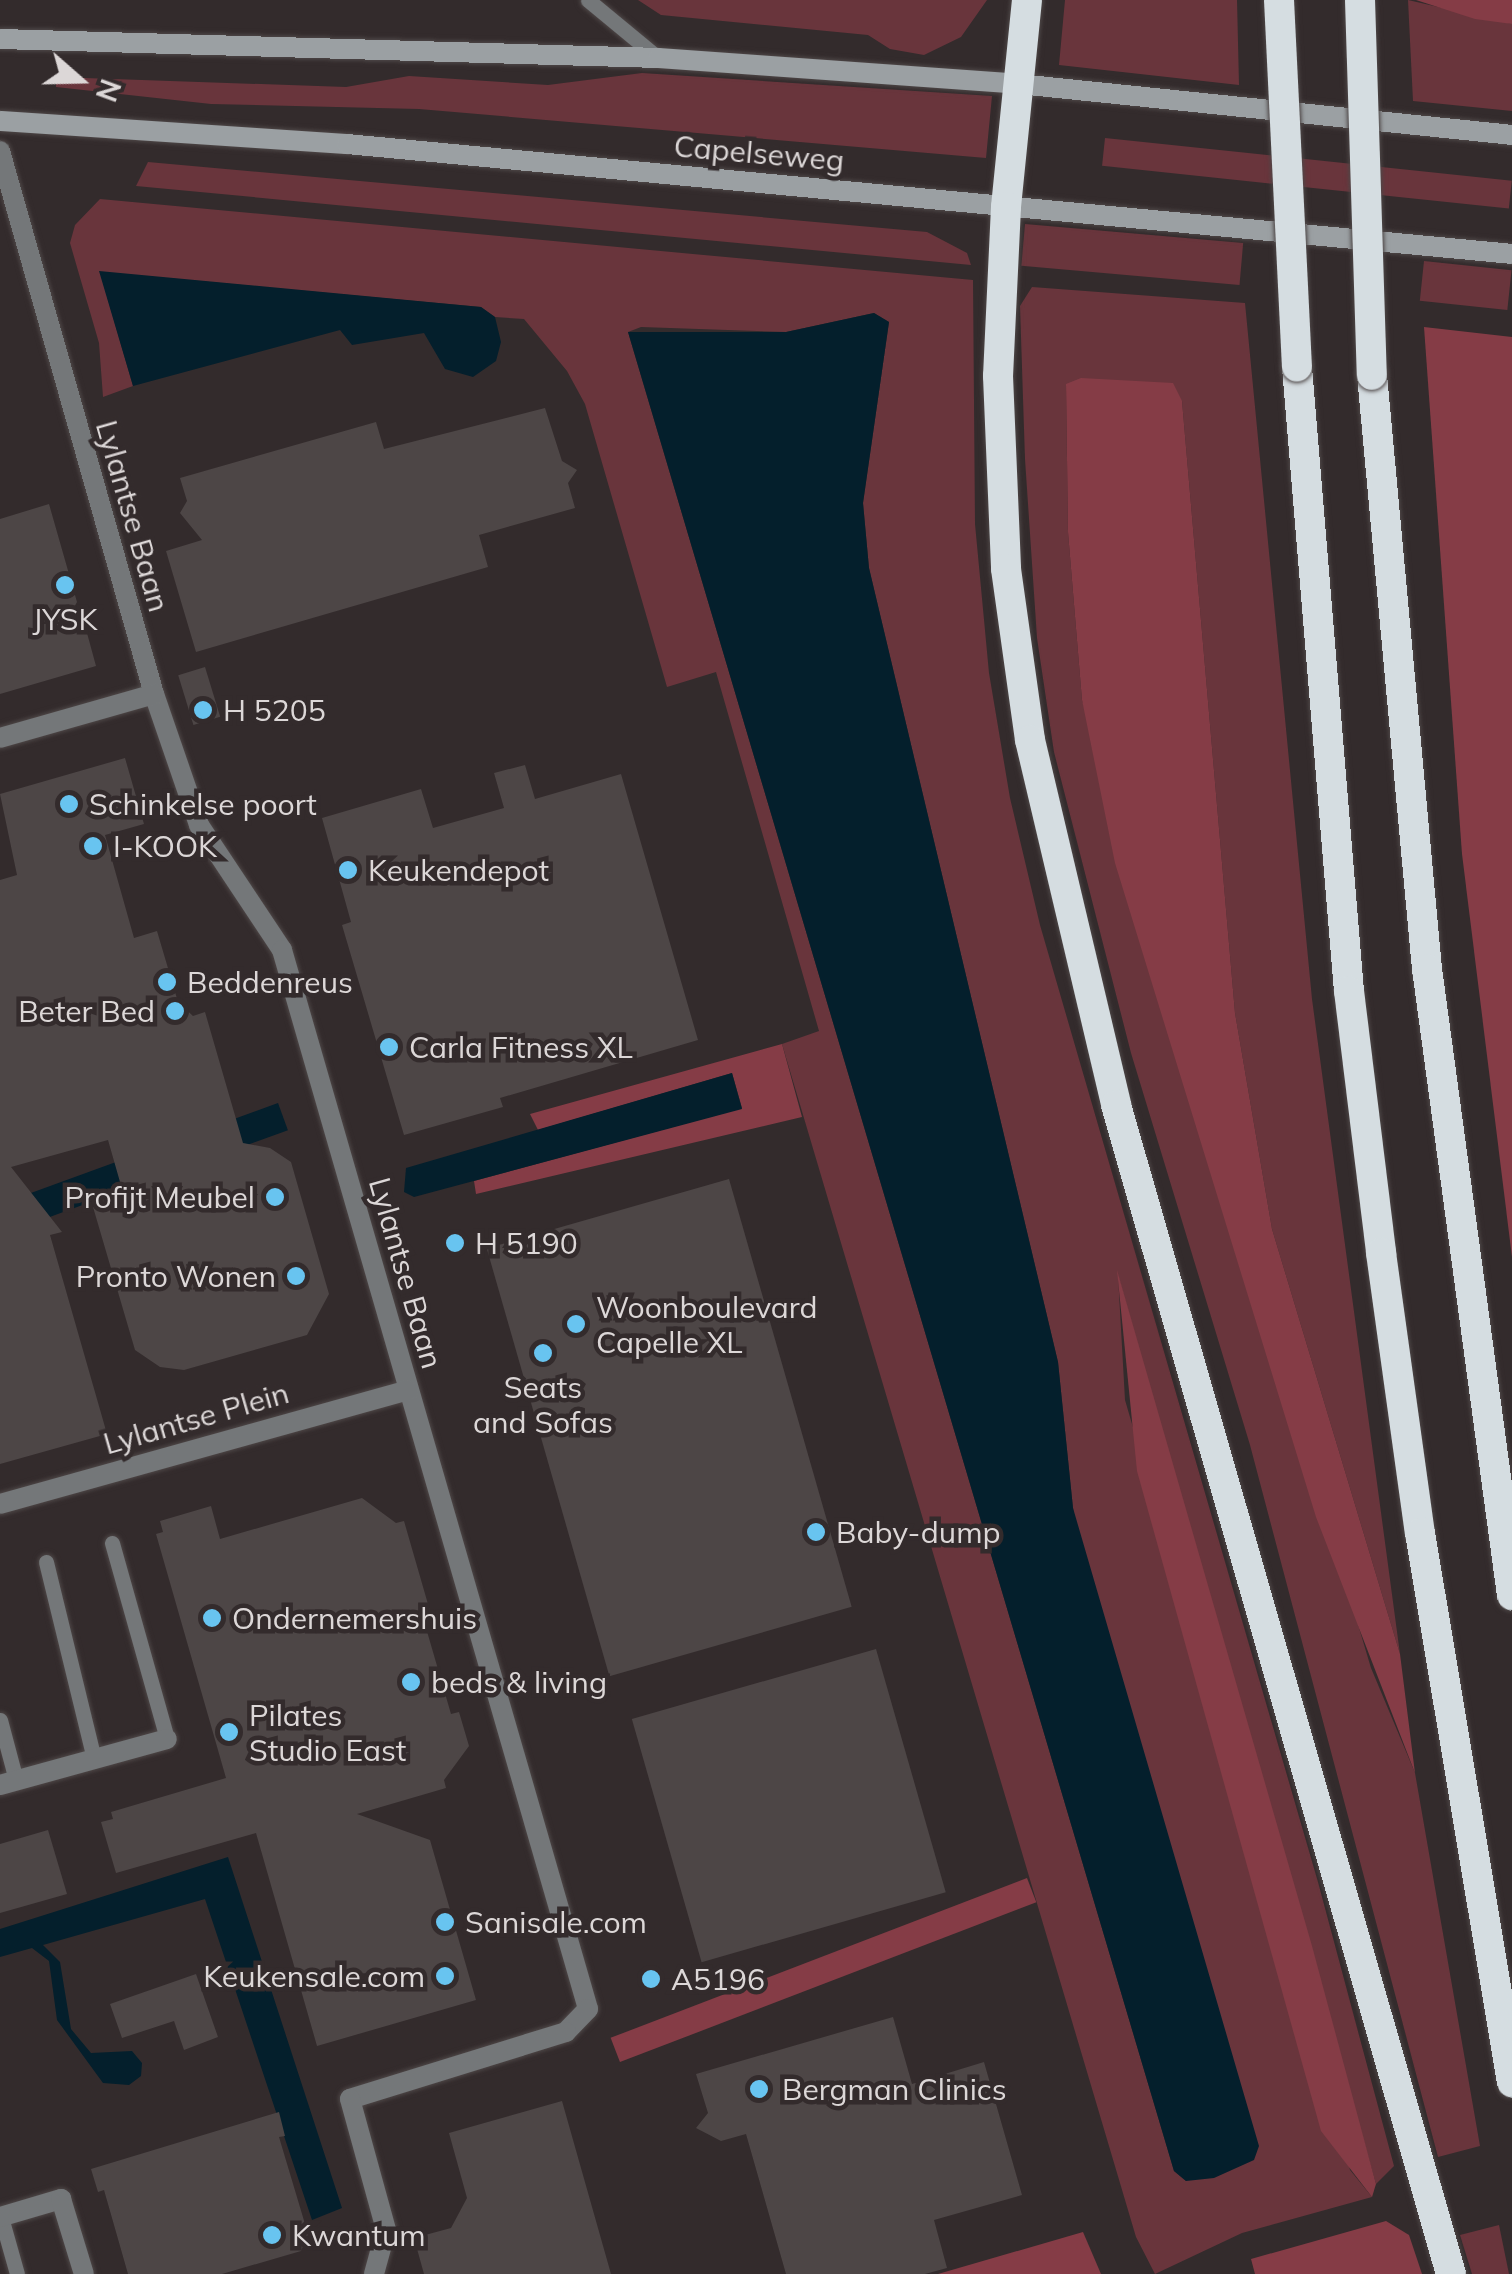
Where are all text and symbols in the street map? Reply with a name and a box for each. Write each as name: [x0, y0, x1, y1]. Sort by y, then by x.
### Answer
north arrow: [30, 30, 130, 130]
text: N: [89, 75, 129, 106]
street label: Capelseweg: [672, 128, 846, 178]
street label: Lylantse Baan: [89, 416, 177, 616]
marker: JYSK: [54, 574, 76, 596]
place label: JYSK: [32, 601, 98, 637]
place label: H 5205: [223, 692, 326, 728]
marker: H 5205: [192, 699, 214, 721]
place label: Schinkelse poort: [89, 786, 317, 822]
marker: Schinkelse poort: [58, 793, 80, 815]
place label: I-KOOK: [113, 828, 217, 864]
marker: I-KOOK: [82, 835, 104, 857]
place label: Keukendepot: [368, 852, 549, 888]
marker: Keukendepot: [337, 859, 359, 881]
place label: Beddenreus: [187, 964, 353, 1000]
marker: Beddenreus: [156, 971, 178, 993]
place label: Beter Bed: [18, 993, 155, 1029]
marker: Beter Bed: [164, 1000, 186, 1022]
place label: Carla Fitness XL: [409, 1029, 633, 1065]
marker: Carla Fitness XL: [378, 1036, 400, 1058]
street label: Lylantse Baan: [362, 1173, 450, 1373]
place label: Profijt Meubel: [65, 1179, 255, 1215]
marker: Profijt Meubel: [264, 1186, 286, 1208]
place label: H 5190: [475, 1225, 578, 1261]
marker: H 5190: [444, 1232, 466, 1254]
place label: Pronto Wonen: [76, 1258, 276, 1294]
marker: Pronto Wonen: [285, 1265, 307, 1287]
place label: Woonboulevard Capelle XL: [596, 1289, 817, 1360]
marker: Woonboulevard Capelle XL: [565, 1313, 587, 1335]
marker: Seats and Sofas: [532, 1342, 554, 1364]
place label: Seats and Sofas: [473, 1369, 613, 1440]
street label: Lylantse Plein: [99, 1374, 293, 1462]
place label: Baby-dump: [836, 1514, 1000, 1550]
marker: Baby-dump: [805, 1521, 827, 1543]
place label: Ondernemershuis: [232, 1600, 477, 1636]
marker: Ondernemershuis: [201, 1607, 223, 1629]
place label: beds & living: [431, 1664, 607, 1700]
marker: beds & living: [400, 1671, 422, 1693]
place label: Pilates Studio East: [249, 1697, 406, 1768]
marker: Pilates Studio East: [218, 1721, 240, 1743]
place label: Sanisale.com: [465, 1904, 647, 1940]
marker: Sanisale.com: [434, 1911, 456, 1933]
place label: Keukensale.com: [203, 1958, 425, 1994]
place label: A5196: [671, 1961, 765, 1997]
marker: Keukensale.com: [434, 1965, 456, 1987]
marker: A5196: [640, 1968, 662, 1990]
place label: Bergman Clinics: [782, 2071, 1007, 2107]
marker: Bergman Clinics: [746, 2076, 772, 2102]
place label: Kwantum: [292, 2217, 426, 2253]
marker: Kwantum: [261, 2224, 283, 2246]

